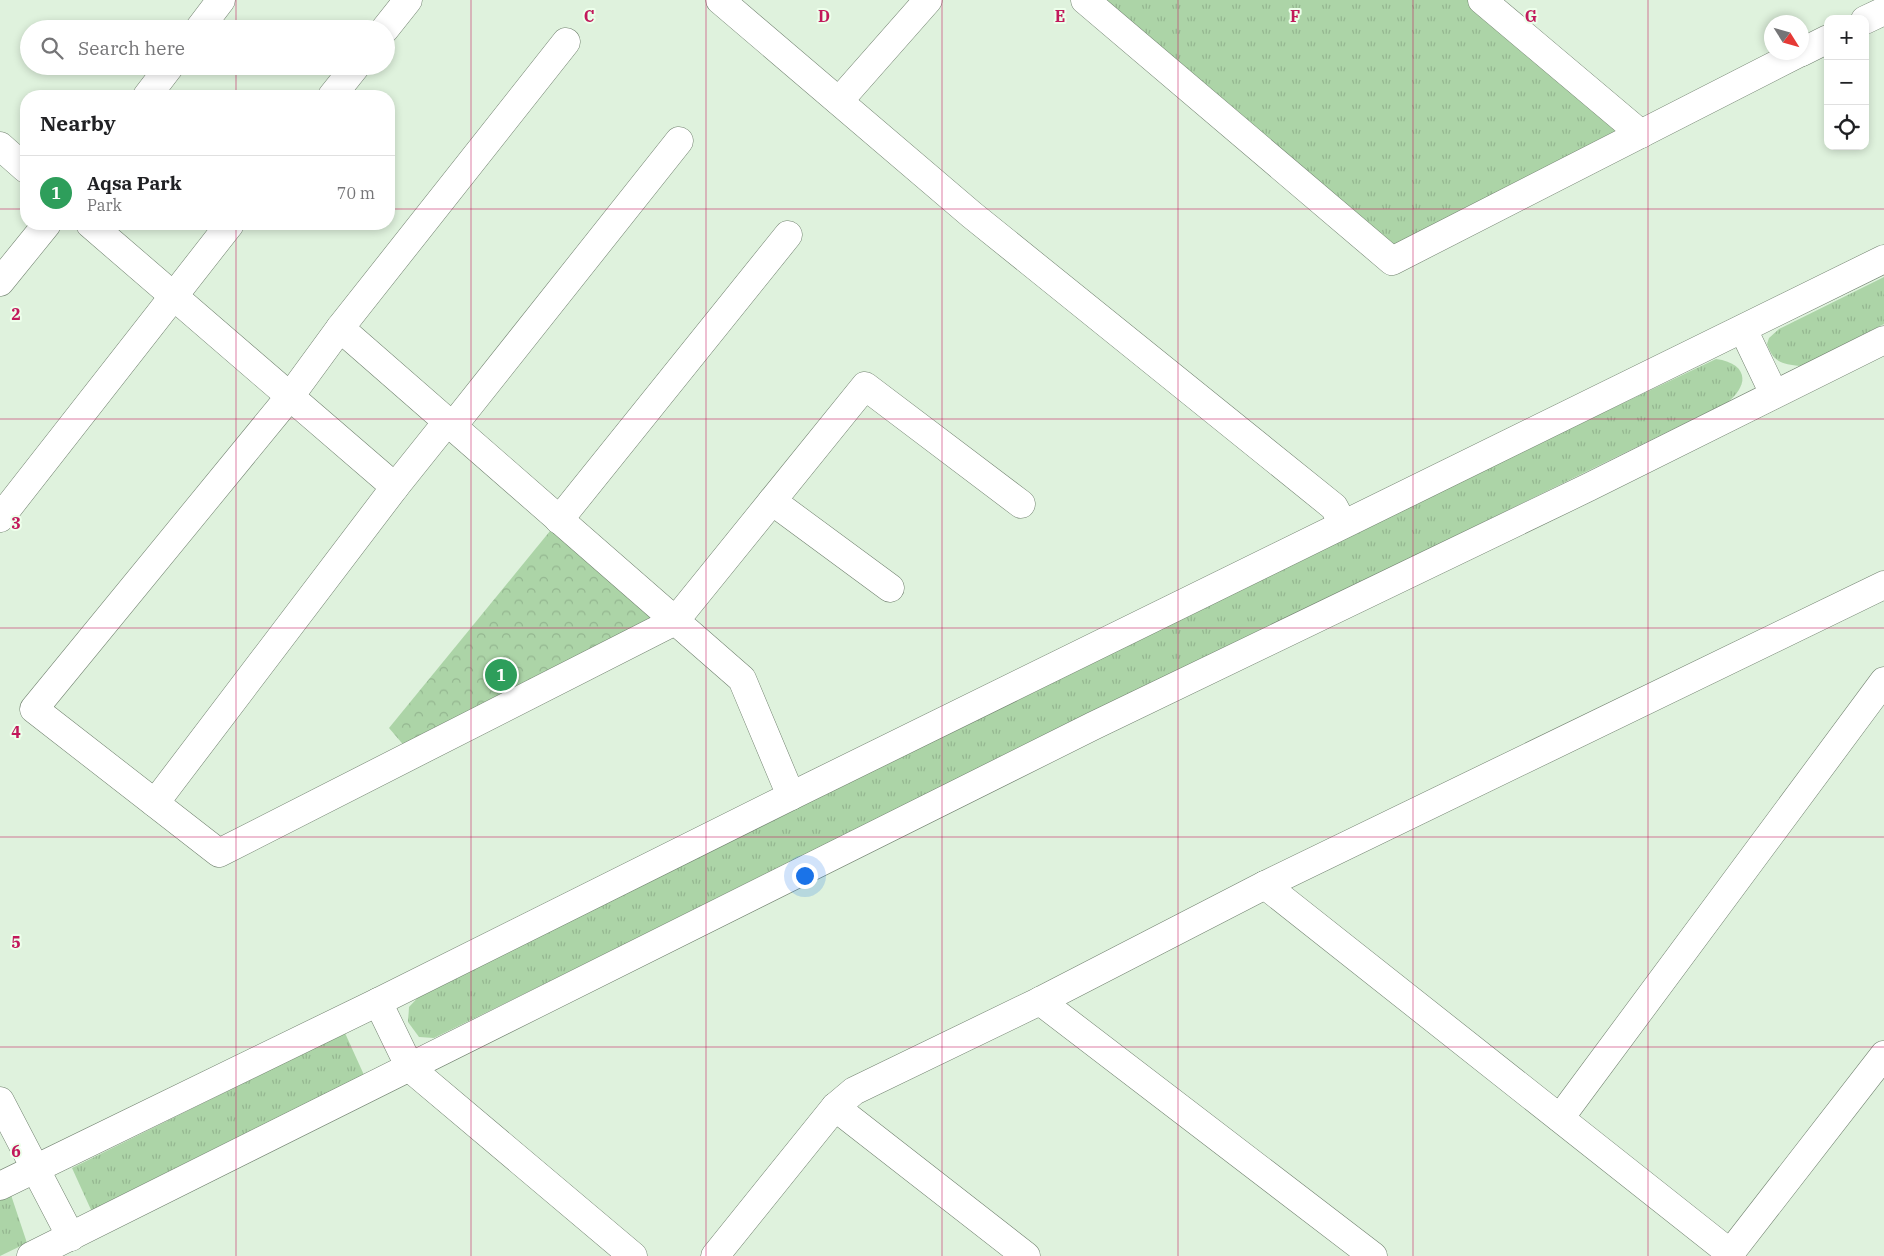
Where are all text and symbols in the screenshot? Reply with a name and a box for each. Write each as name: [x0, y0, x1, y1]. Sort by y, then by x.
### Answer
text: C: [584, 6, 594, 26]
text: D: [818, 6, 830, 26]
text: E: [1055, 6, 1065, 26]
text: F: [1290, 6, 1300, 26]
text: G: [1525, 6, 1537, 26]
north arrow: [1764, 15, 1809, 60]
map controls: [1824, 15, 1869, 150]
button: +: [1824, 15, 1869, 60]
search box: [20, 20, 395, 75]
icon: search: [38, 34, 66, 62]
text: Search here: [78, 36, 185, 60]
button: −: [1824, 60, 1869, 105]
button: locate: [1824, 105, 1869, 150]
text: Nearby: [40, 109, 116, 137]
text: Aqsa Park: [87, 171, 182, 195]
text: 1: [51, 183, 61, 203]
text: 70 m: [337, 183, 375, 203]
text: Park: [87, 195, 122, 215]
text: 2: [11, 304, 21, 324]
text: 3: [11, 513, 21, 533]
pin: 1: [485, 656, 517, 694]
text: 4: [11, 722, 21, 742]
your location: [792, 863, 818, 889]
text: 5: [11, 932, 21, 952]
text: 6: [11, 1141, 21, 1161]

